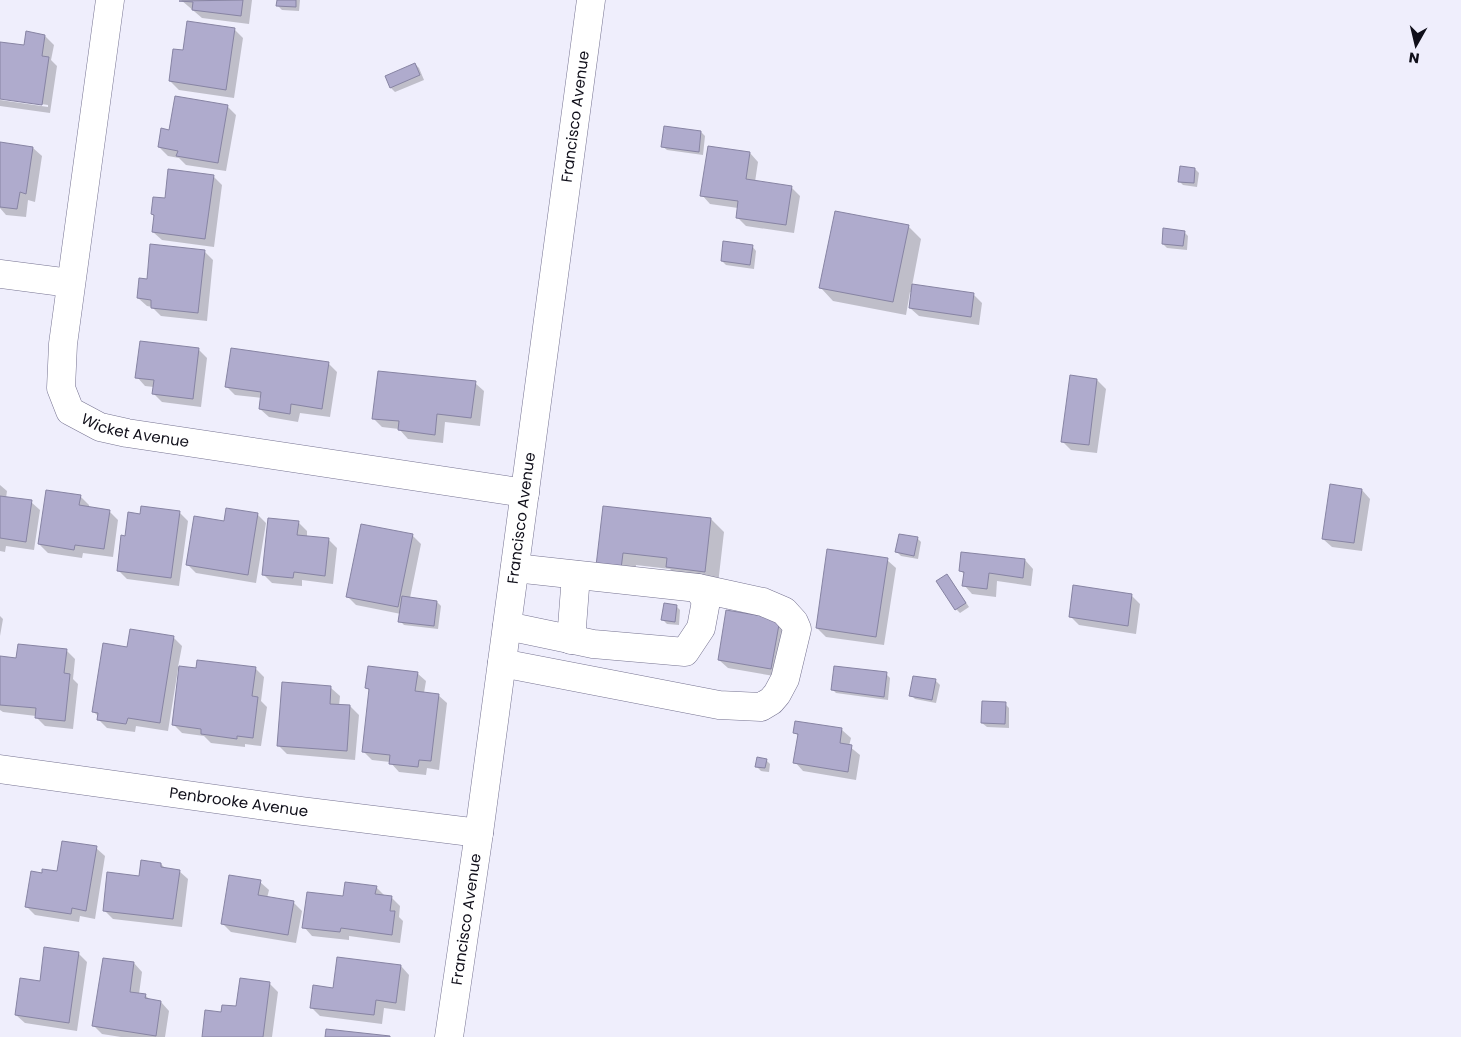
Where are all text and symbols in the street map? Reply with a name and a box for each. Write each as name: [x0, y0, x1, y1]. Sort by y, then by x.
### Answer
north arrow: [1391, 20, 1441, 70]
text: N: [1408, 47, 1421, 69]
street label: Francisco Avenue: [556, 49, 594, 184]
street label: Wicket Avenue: [78, 408, 191, 452]
street label: Francisco Avenue: [502, 451, 540, 585]
street label: Penbrooke Avenue: [168, 782, 309, 822]
street label: Francisco Avenue: [446, 852, 486, 986]

